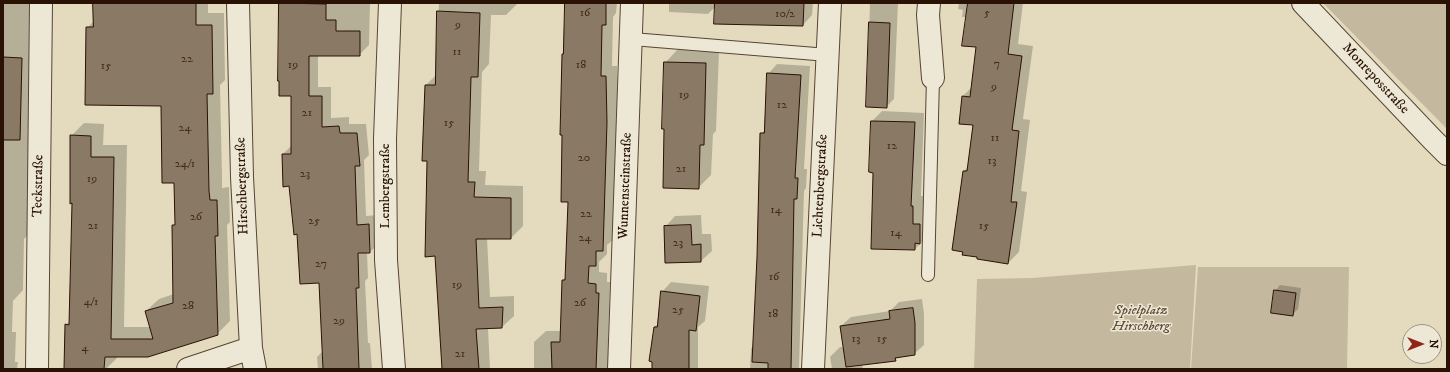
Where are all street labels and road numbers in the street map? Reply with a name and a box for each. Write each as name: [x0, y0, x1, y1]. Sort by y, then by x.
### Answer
street label: Monreposstraße: [1338, 40, 1412, 118]
street label: Wunnensteinstraße: [616, 132, 636, 240]
street label: Lichtenbergstraße: [810, 134, 832, 238]
street label: Hirschbergstraße: [233, 137, 253, 235]
street label: Lembergstraße: [378, 143, 394, 229]
street label: Teckstraße: [30, 155, 48, 217]

